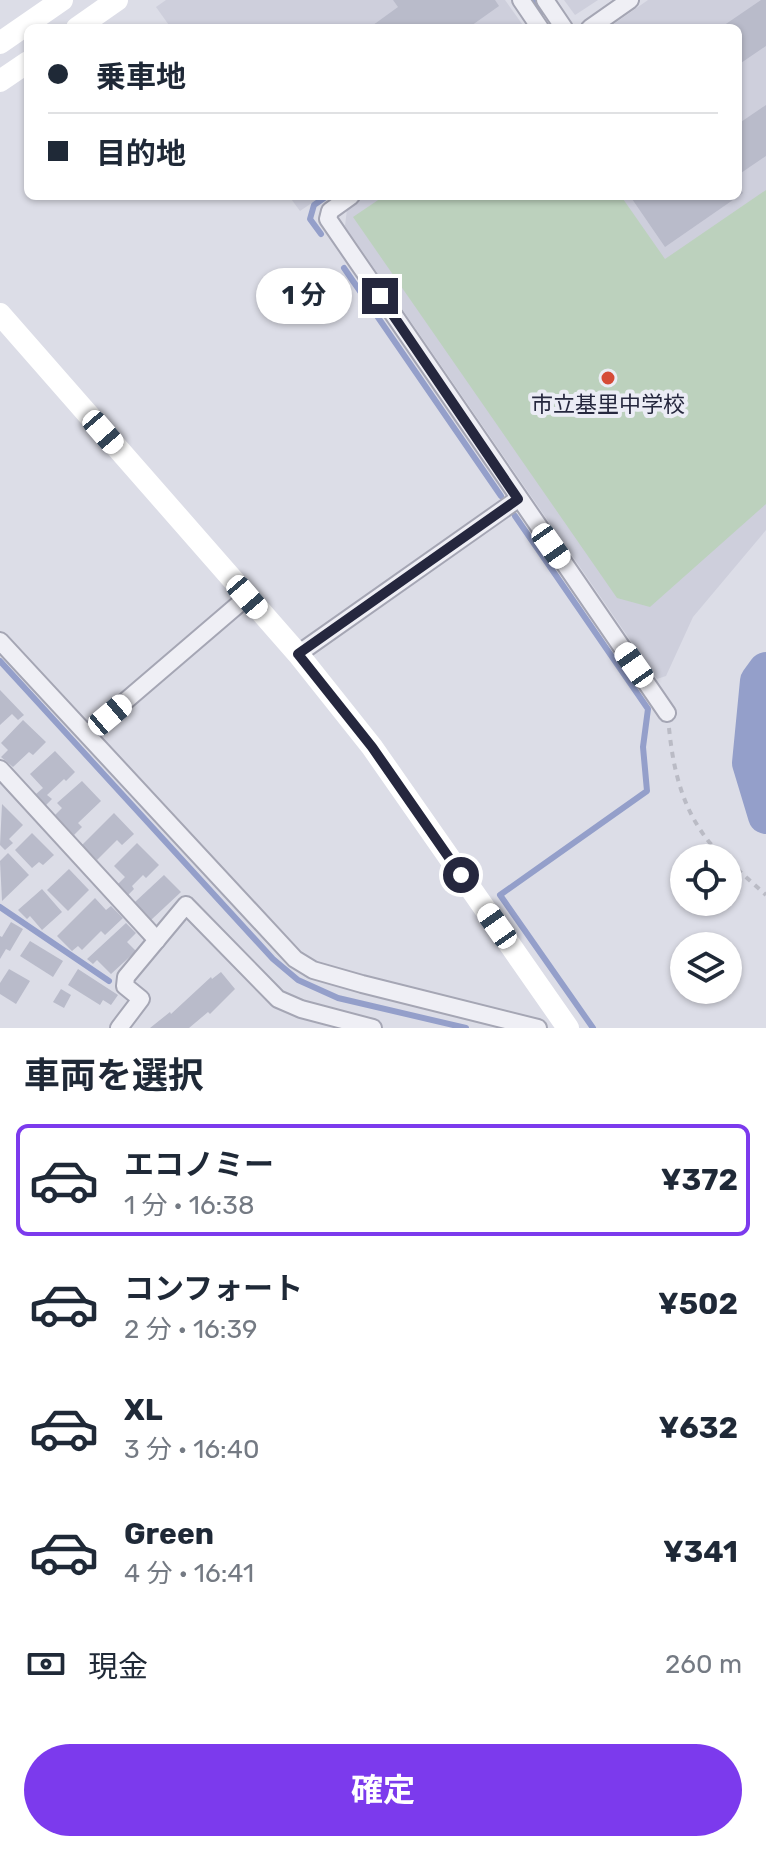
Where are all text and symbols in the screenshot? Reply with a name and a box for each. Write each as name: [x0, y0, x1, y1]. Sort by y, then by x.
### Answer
text: 乗車地: [96, 59, 186, 95]
text: 目的地: [96, 136, 186, 172]
callout: 1 分: [256, 268, 352, 324]
route end: [362, 278, 398, 314]
text: 1 分: [282, 280, 326, 311]
marker: 市立基里中学校: [599, 369, 617, 387]
place label: 市立基里中学校: [531, 391, 685, 418]
car: [78, 406, 128, 458]
car: [527, 519, 575, 573]
car: [222, 571, 272, 623]
car: [610, 638, 658, 692]
car: [84, 690, 136, 740]
map controls: [670, 844, 742, 1004]
button: locate: [670, 844, 742, 916]
route start: [443, 857, 479, 893]
car: [473, 899, 521, 953]
button: layers: [670, 932, 742, 1004]
text: 車両を選択: [24, 1054, 204, 1097]
icon: car: [28, 1144, 100, 1216]
text: エコノミー: [124, 1147, 274, 1183]
text: ¥372: [661, 1162, 738, 1198]
text: 1 分 · 16:38: [124, 1190, 254, 1221]
icon: car: [28, 1268, 100, 1340]
text: コンフォート: [124, 1271, 303, 1307]
text: ¥502: [658, 1286, 738, 1322]
text: 2 分 · 16:39: [124, 1314, 257, 1345]
icon: car: [28, 1392, 100, 1464]
text: XL: [124, 1392, 163, 1428]
text: ¥632: [659, 1410, 738, 1446]
text: 3 分 · 16:40: [124, 1434, 259, 1465]
icon: car: [28, 1516, 100, 1588]
text: Green: [124, 1516, 214, 1552]
text: ¥341: [663, 1534, 738, 1570]
text: 4 分 · 16:41: [124, 1558, 254, 1589]
icon: cash: [24, 1642, 68, 1686]
text: 現金: [88, 1649, 148, 1685]
text: 260 m: [665, 1649, 742, 1680]
button: 確定: [24, 1744, 742, 1836]

